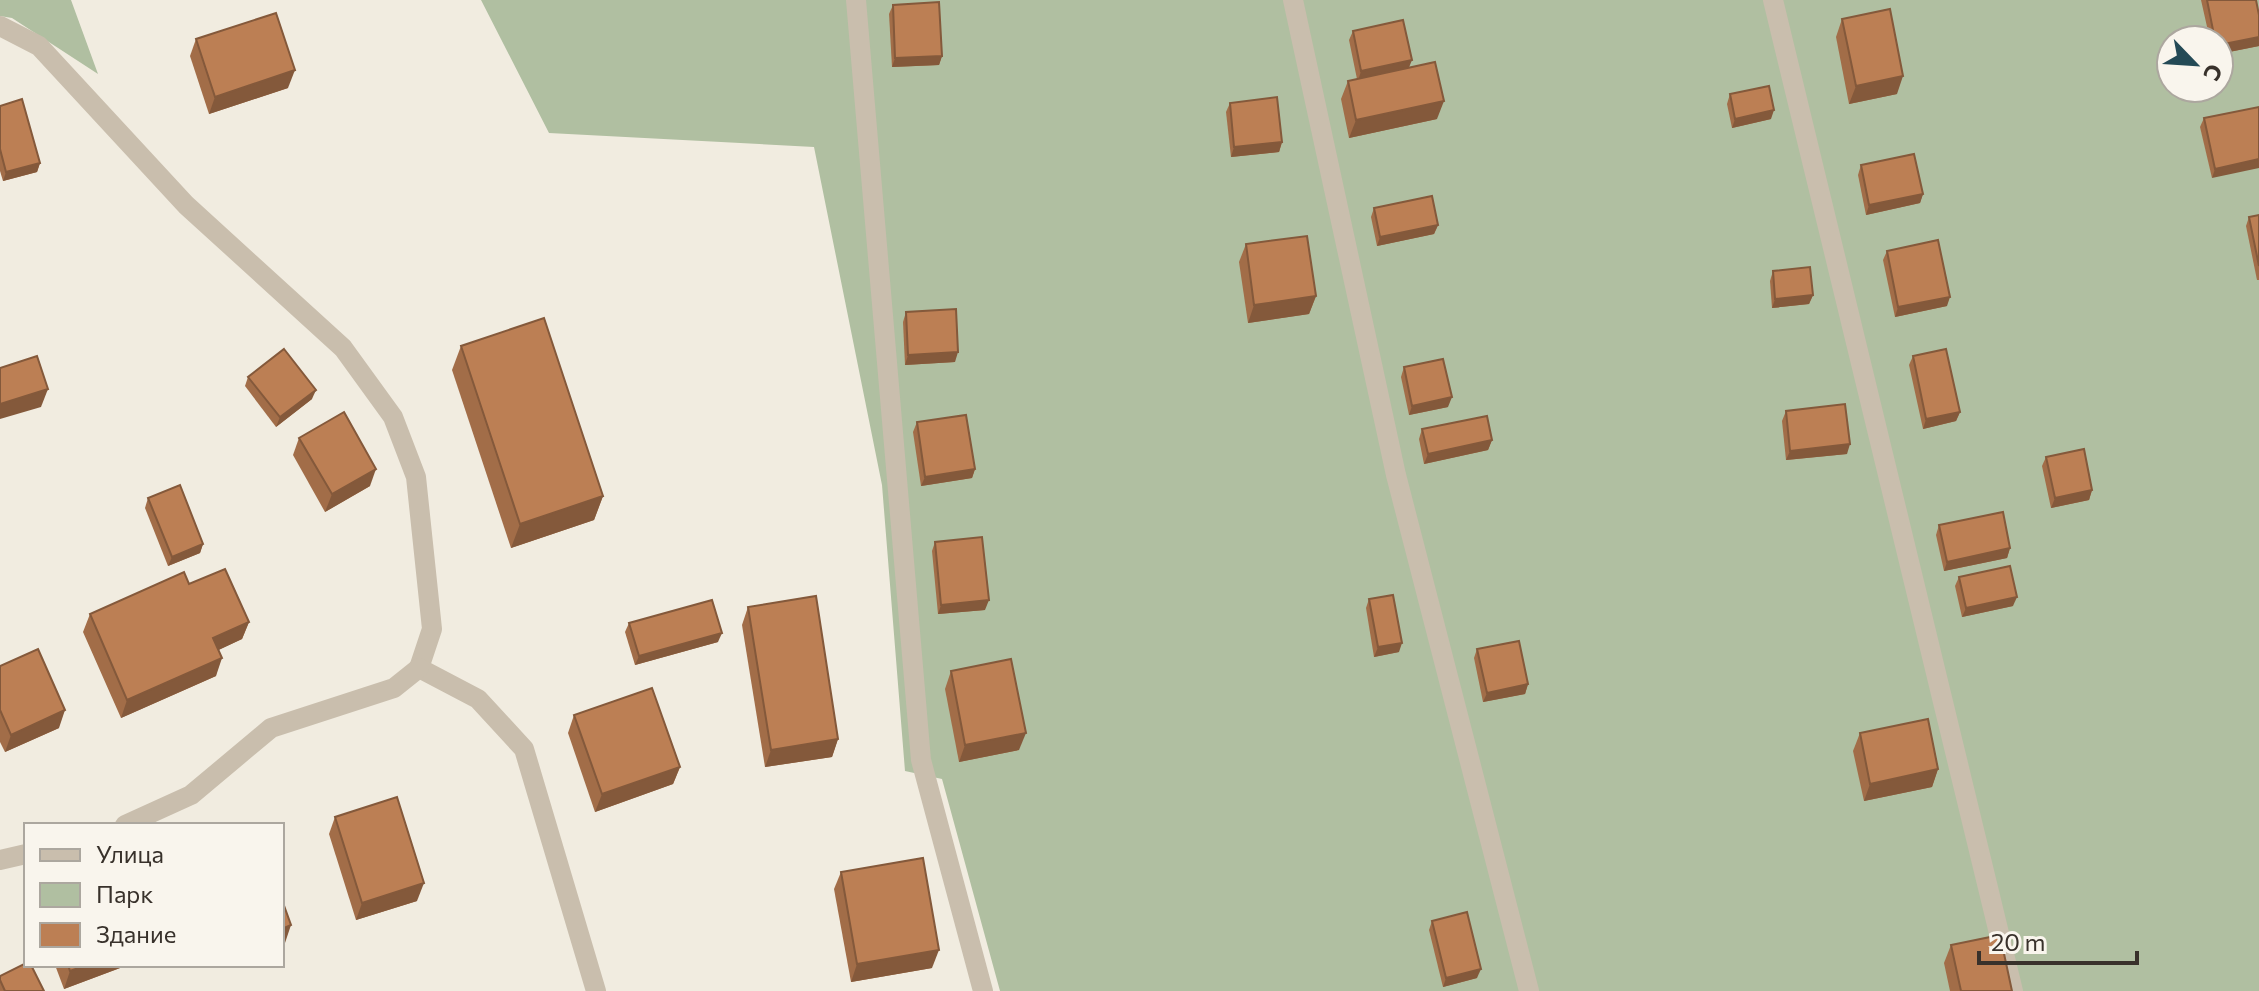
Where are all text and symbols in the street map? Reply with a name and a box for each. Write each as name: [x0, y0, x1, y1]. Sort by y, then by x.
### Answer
north arrow: [2155, 24, 2235, 104]
text: С: [2198, 60, 2229, 85]
legend: [24, 823, 284, 967]
text: Улица: [96, 839, 164, 868]
text: Парк: [96, 879, 153, 908]
scale bar: [1979, 915, 2137, 965]
text: Здание: [96, 919, 176, 948]
text: 20 m: [1991, 927, 2045, 956]

